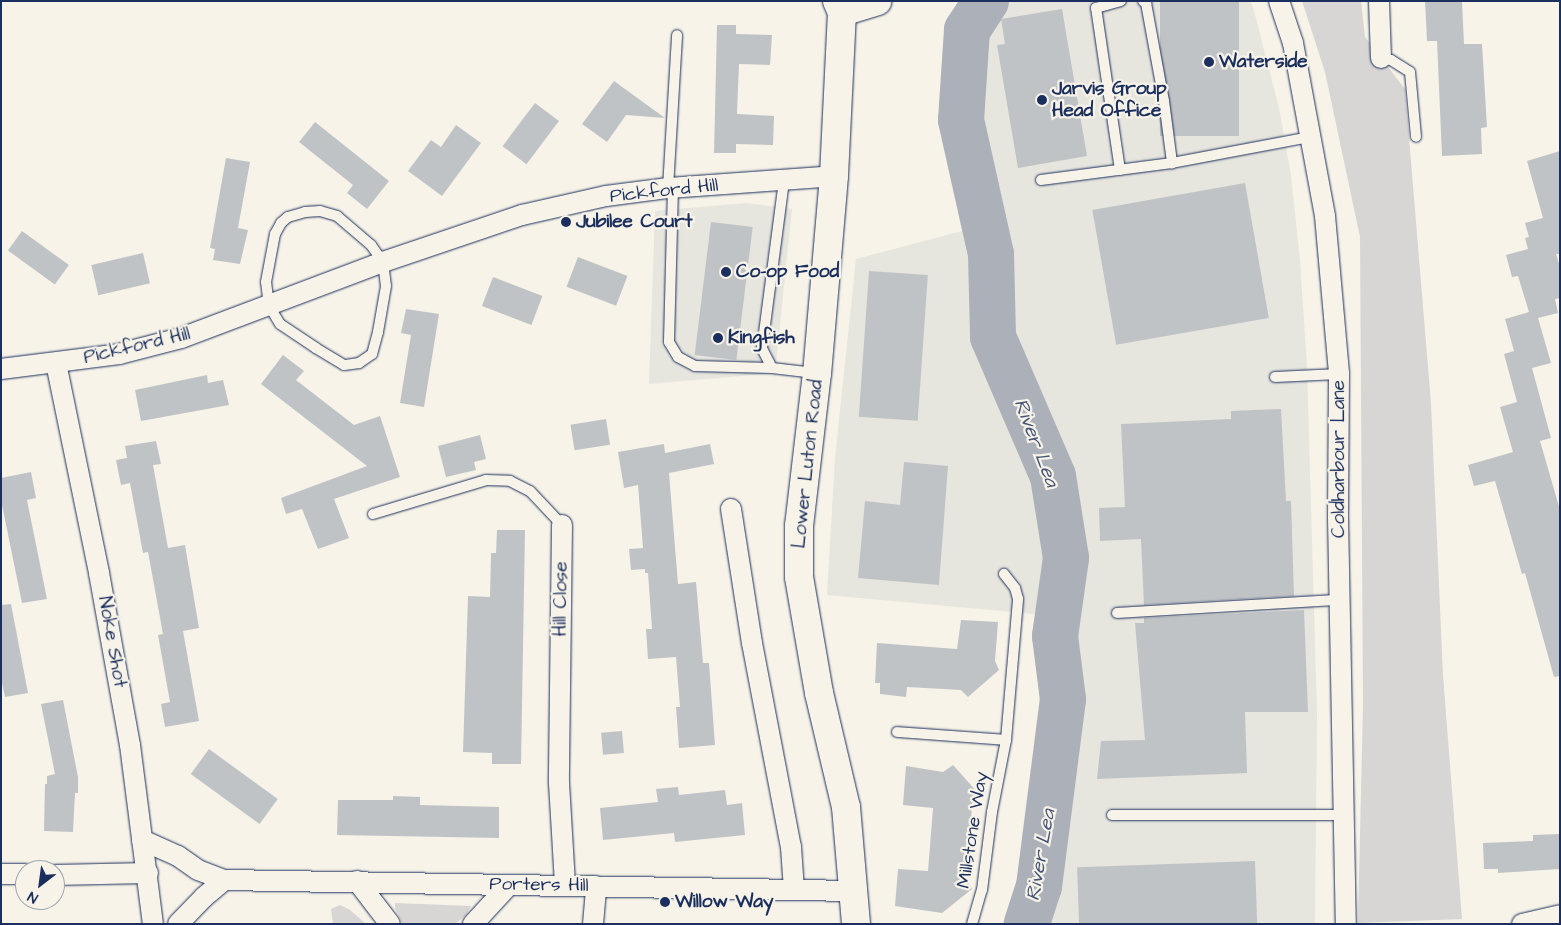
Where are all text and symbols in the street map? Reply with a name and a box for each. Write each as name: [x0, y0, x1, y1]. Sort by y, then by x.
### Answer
place label: Waterside: [1219, 51, 1307, 73]
marker: Waterside: [1203, 56, 1215, 68]
place label: Jarvis Group Head Office: [1052, 78, 1167, 122]
marker: Jarvis Group Head Office: [1036, 94, 1048, 106]
street label: Pickford Hill: [609, 174, 719, 208]
place label: Jubilee Court: [576, 211, 692, 233]
marker: Jubilee Court: [560, 216, 572, 228]
place label: Co-op Food: [736, 261, 839, 283]
marker: Co-op Food: [720, 266, 732, 278]
street label: Pickford Hill: [81, 323, 193, 369]
place label: Kingfish: [728, 327, 795, 349]
marker: Kingfish: [712, 332, 724, 344]
street label: Lower Luton Road: [788, 379, 828, 549]
street label: Coldharbour Lane: [1328, 380, 1350, 538]
water label: River Lea: [1008, 396, 1064, 490]
street label: Hill Close: [549, 561, 573, 637]
street label: Noke Shot: [93, 595, 131, 689]
street label: Millstone Way: [953, 770, 993, 890]
water label: River Lea: [1021, 807, 1061, 903]
north arrow: [15, 860, 65, 910]
street label: Porters Hill: [489, 873, 589, 897]
text: N: [24, 886, 42, 908]
place label: Willow Way: [675, 891, 773, 913]
marker: Willow Way: [659, 896, 671, 908]

